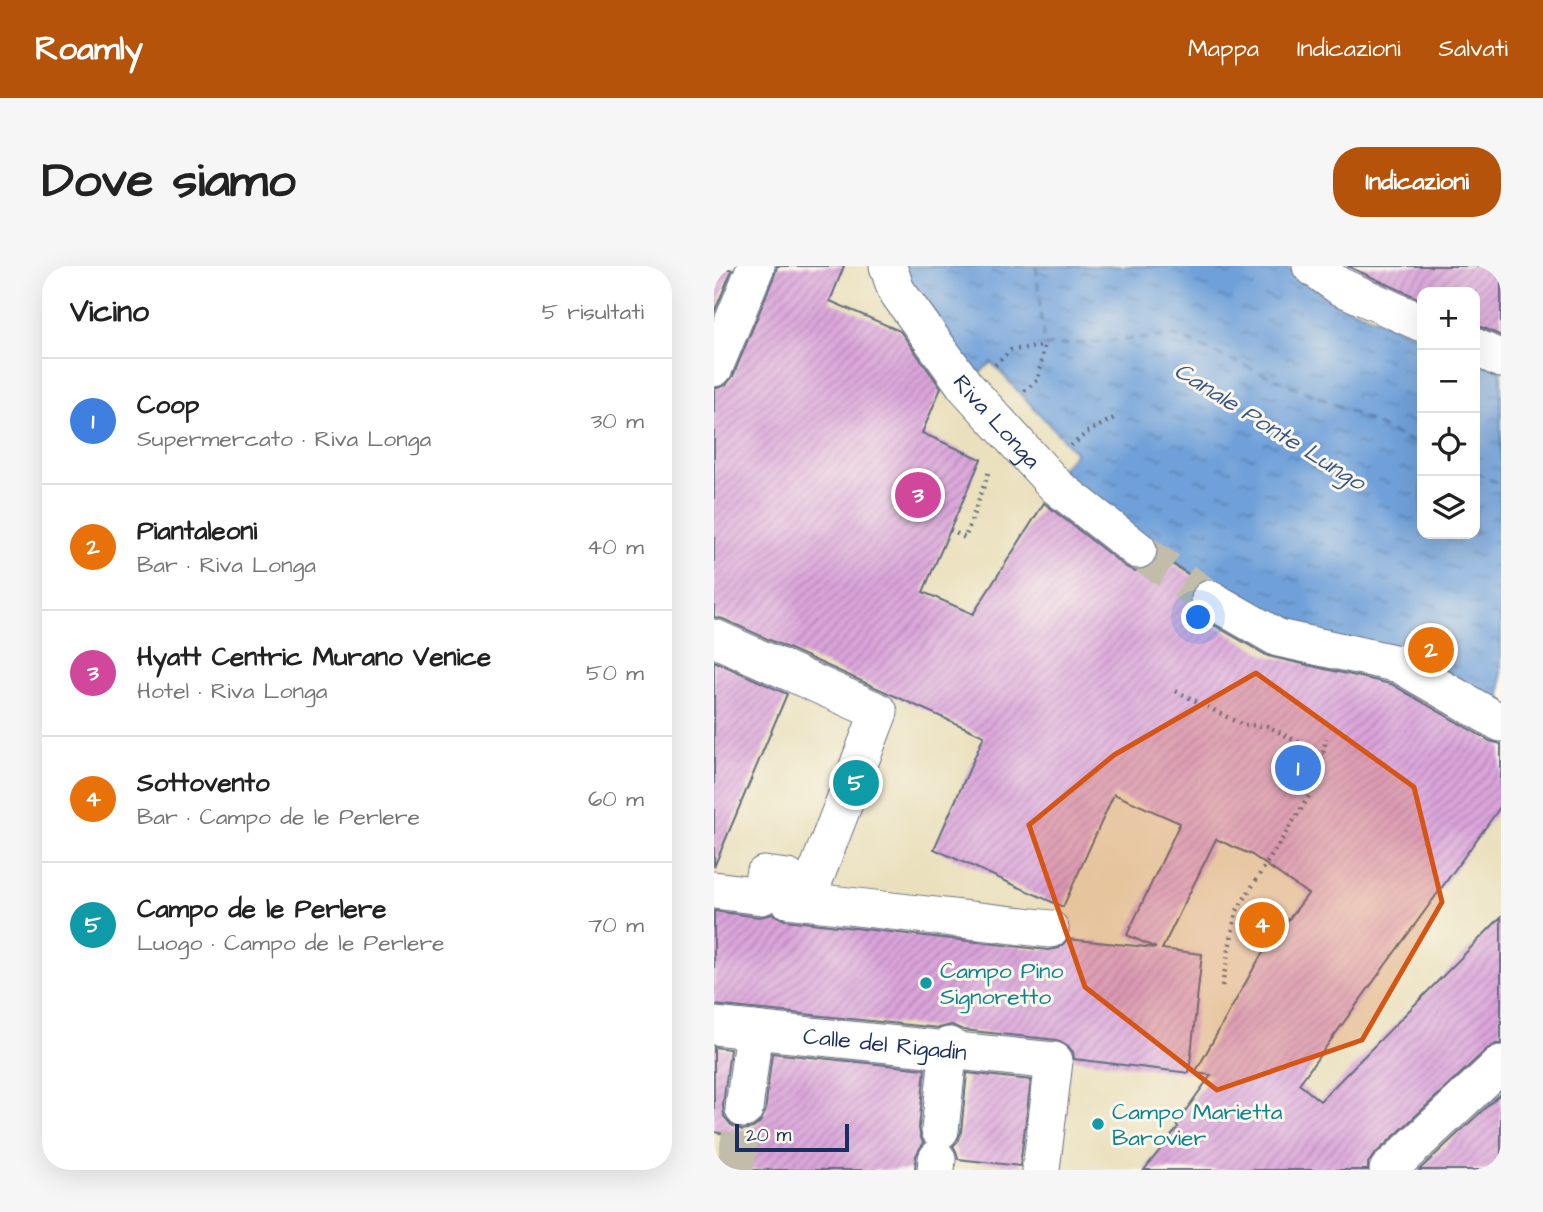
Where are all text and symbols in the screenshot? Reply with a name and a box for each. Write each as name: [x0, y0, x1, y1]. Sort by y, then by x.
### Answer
text: Roamly: [35, 26, 143, 72]
text: Mappa: [1188, 32, 1259, 66]
text: Indicazioni: [1297, 32, 1401, 66]
text: Salvati: [1439, 32, 1508, 66]
button: Indicazioni: [1333, 147, 1501, 217]
text: Dove siamo: [42, 148, 296, 216]
map controls: [1417, 287, 1480, 539]
button: +: [1417, 287, 1480, 350]
text: Vicino: [70, 291, 149, 333]
text: 5 risultati: [542, 296, 644, 328]
button: −: [1417, 350, 1480, 413]
water label: Canale Ponte Lungo: [1167, 354, 1373, 501]
street label: Riva Longa: [945, 368, 1048, 476]
text: Coop: [137, 387, 199, 423]
text: 1: [92, 405, 94, 437]
text: 30 m: [591, 405, 644, 437]
button: locate: [1417, 413, 1480, 476]
text: Supermercato · Riva Longa: [137, 423, 431, 455]
pin: 3: [895, 469, 941, 521]
button: layers: [1417, 476, 1480, 539]
text: Piantaleoni: [137, 513, 257, 549]
text: 2: [86, 531, 100, 563]
text: 40 m: [587, 531, 644, 563]
text: Bar · Riva Longa: [137, 549, 316, 581]
your location: [1181, 600, 1215, 634]
pin: 2: [1408, 624, 1454, 676]
text: Hyatt Centric Murano Venice: [137, 639, 491, 675]
text: 3: [87, 657, 99, 689]
text: 50 m: [586, 657, 644, 689]
text: Hotel · Riva Longa: [137, 675, 328, 707]
pin: 1: [1275, 742, 1321, 794]
pin: 5: [833, 757, 879, 809]
text: Sottovento: [137, 765, 270, 801]
text: 4: [85, 783, 101, 815]
text: 60 m: [588, 783, 644, 815]
text: Bar · Campo de le Perlere: [137, 801, 420, 833]
text: Campo de le Perlere: [137, 891, 386, 927]
pin: 4: [1239, 899, 1285, 951]
text: 5: [85, 909, 101, 941]
text: 70 m: [588, 909, 644, 941]
text: Luogo · Campo de le Perlere: [137, 927, 445, 959]
place label: Campo Pino Signoretto: [940, 955, 1063, 1014]
marker: Campo Pino Signoretto: [918, 975, 934, 991]
street label: Calle del Rigadin: [802, 1020, 968, 1069]
place label: Campo Marietta Barovier: [1112, 1096, 1283, 1154]
marker: Campo Marietta Barovier: [1090, 1116, 1106, 1132]
scale bar: [735, 1121, 849, 1153]
text: 20 m: [746, 1122, 791, 1149]

